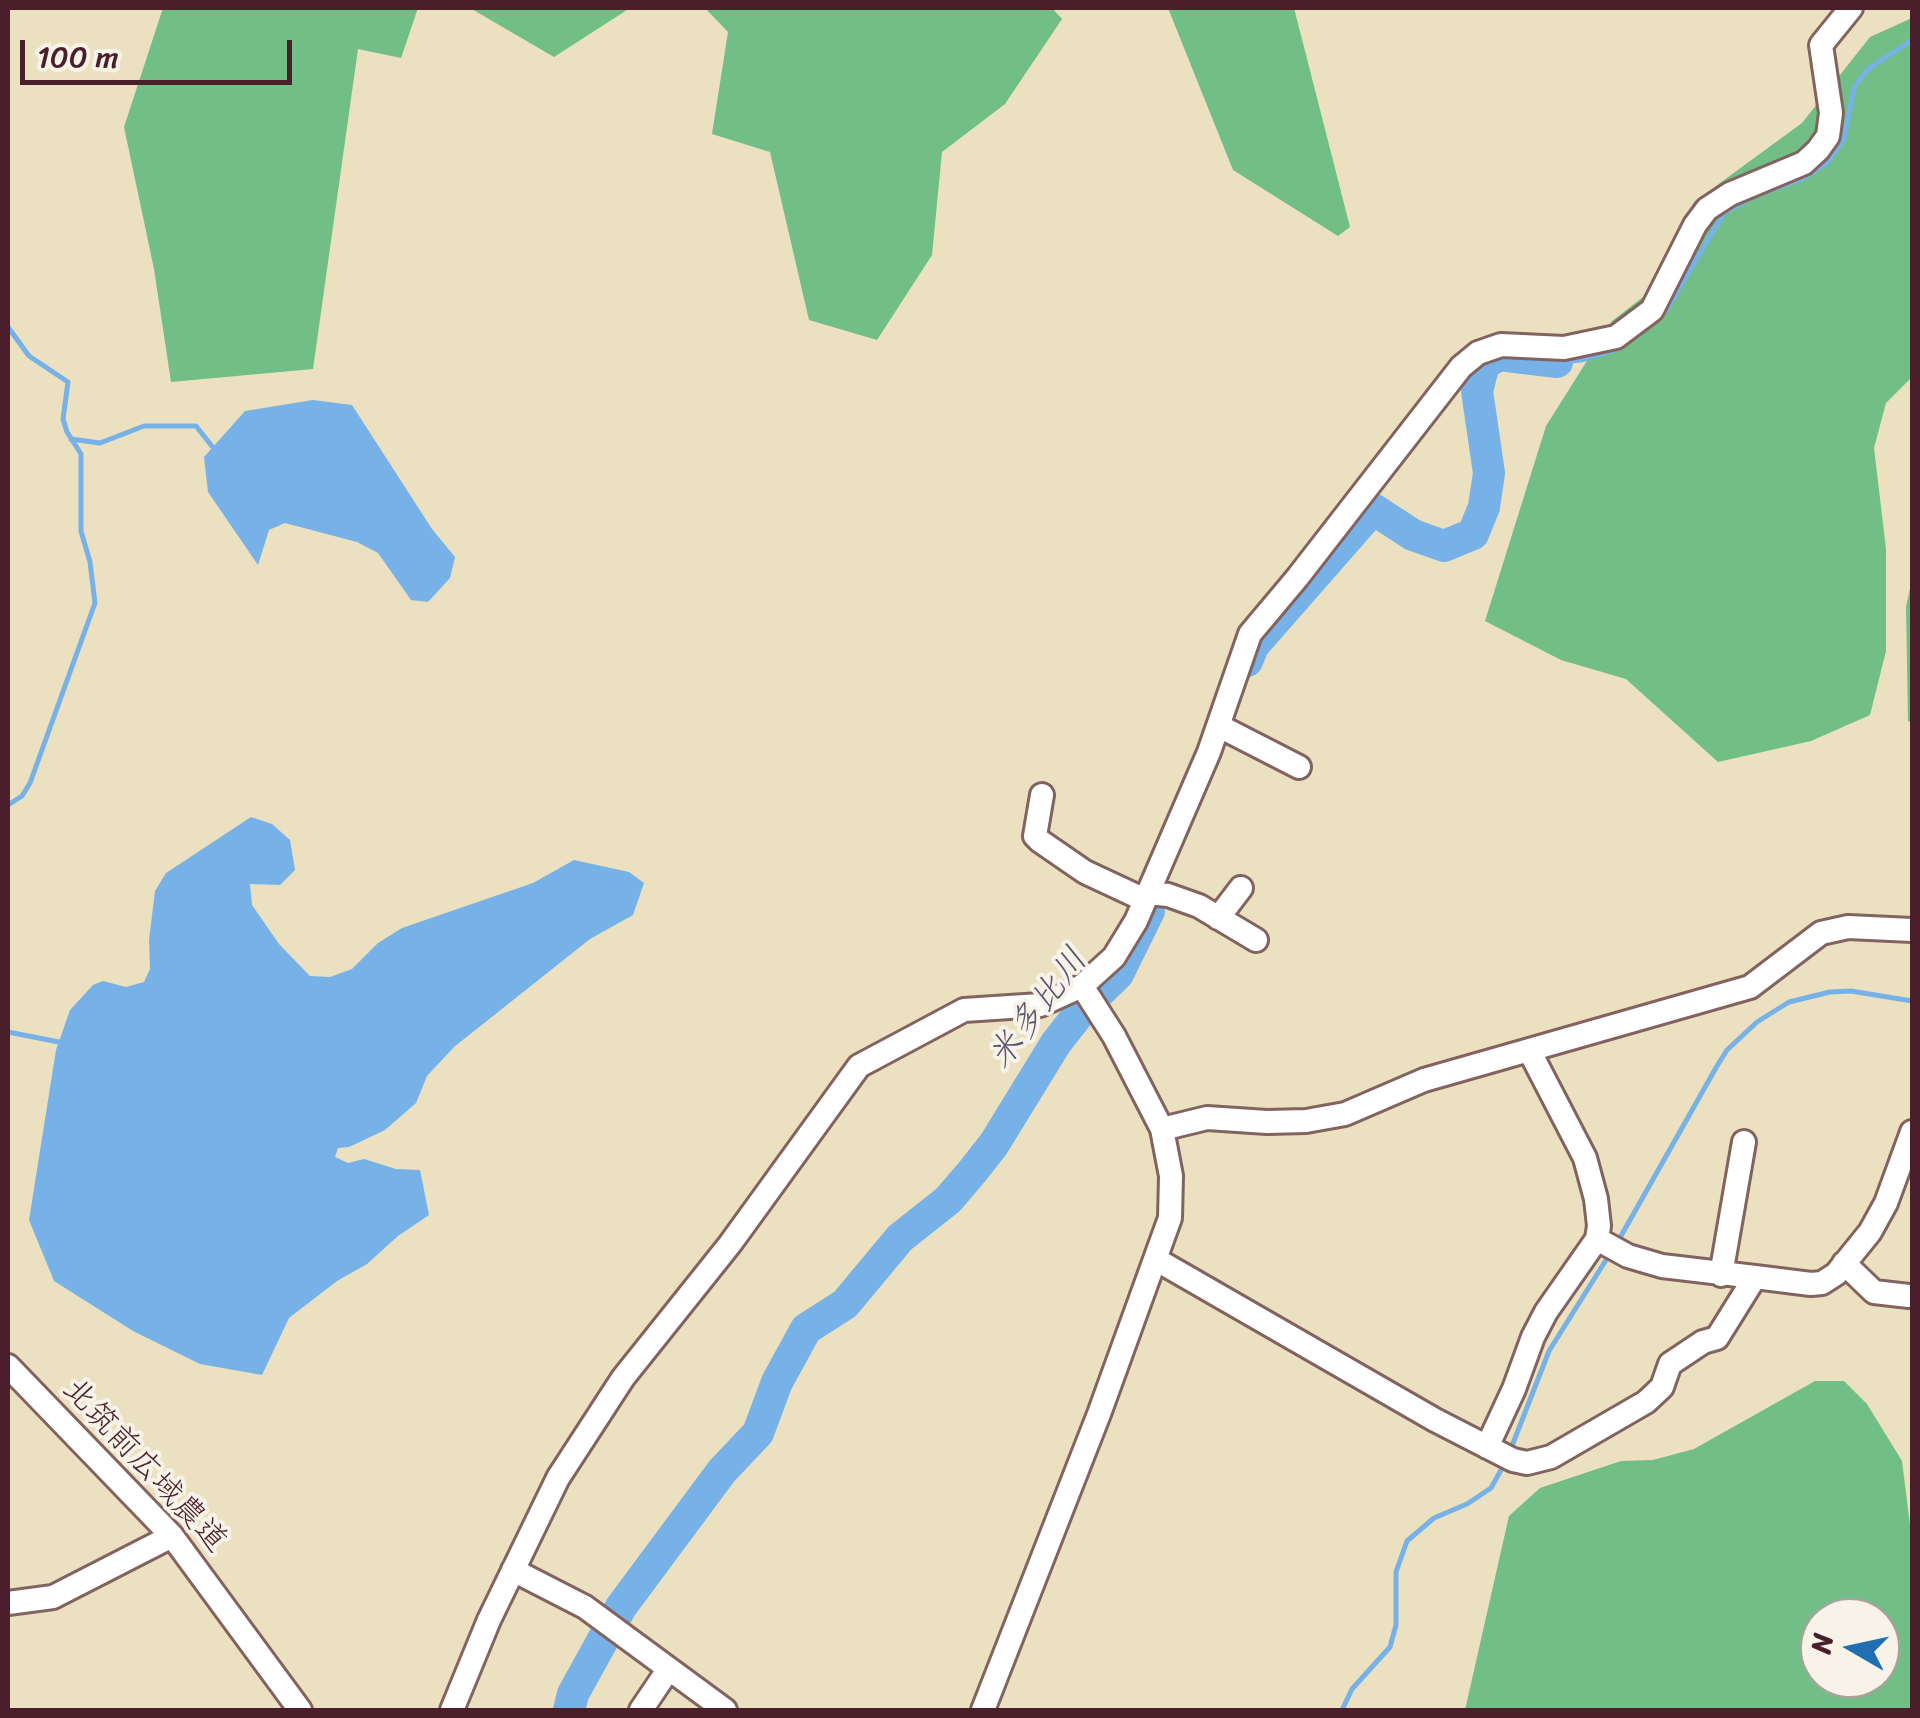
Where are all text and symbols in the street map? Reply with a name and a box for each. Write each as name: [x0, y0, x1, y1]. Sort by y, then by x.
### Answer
scale bar: [25, 20, 298, 82]
text: 100 m: [37, 30, 119, 84]
water label: 米多比川: [980, 940, 1098, 1078]
street label: 北筑前広域農道: [54, 1371, 234, 1561]
north arrow: [1800, 1598, 1900, 1698]
text: N: [1796, 1630, 1848, 1657]

